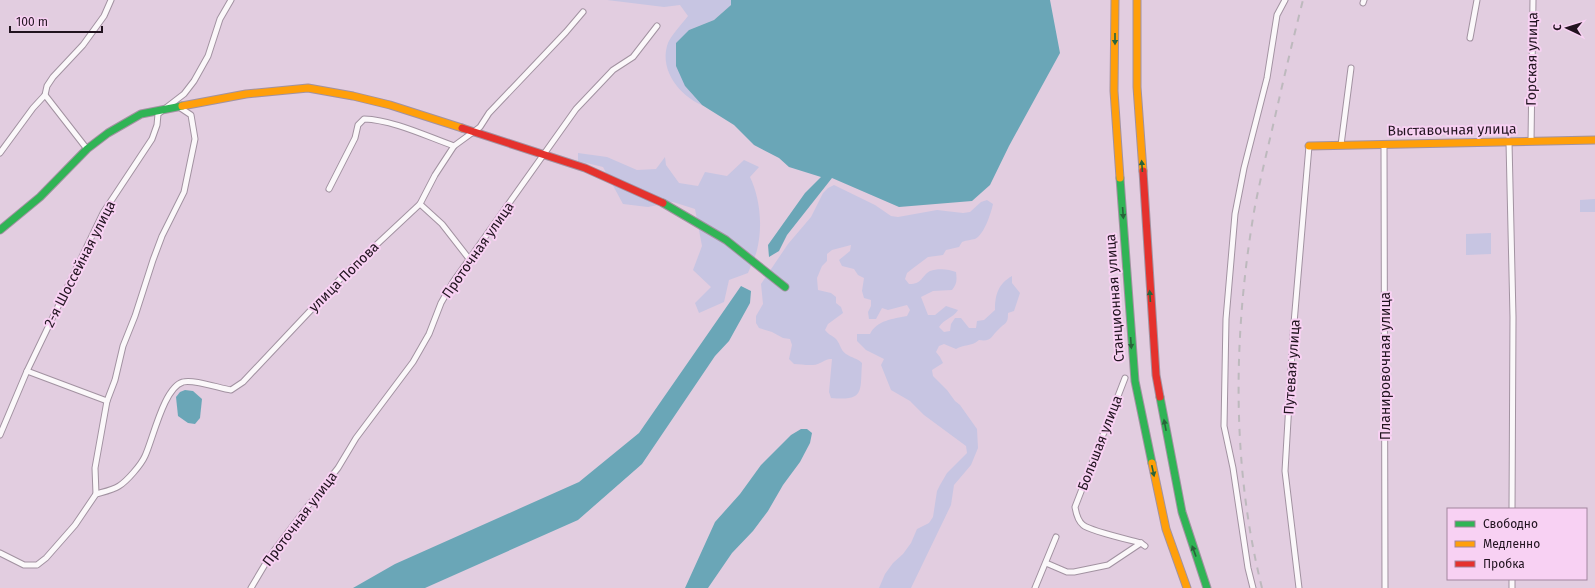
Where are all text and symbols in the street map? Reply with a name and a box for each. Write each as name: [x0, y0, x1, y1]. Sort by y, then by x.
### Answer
scale bar: [10, 8, 102, 34]
north arrow: [1547, 8, 1587, 48]
street label: Горская улица: [1523, 12, 1541, 106]
text: 100 m: [16, 15, 48, 29]
text: С: [1551, 23, 1564, 31]
one-way arrow: [1111, 33, 1118, 45]
street label: Выставочная улица: [1387, 120, 1517, 140]
one-way arrow: [1138, 160, 1145, 172]
street label: 2-я Шоссейная улица: [41, 198, 119, 330]
street label: Проточная улица: [438, 199, 518, 301]
one-way arrow: [1119, 207, 1126, 219]
street label: Станционная улица: [1102, 233, 1128, 363]
street label: улица Попова: [305, 238, 383, 316]
one-way arrow: [1147, 289, 1153, 302]
street label: Планировочная улица: [1377, 292, 1394, 440]
street label: Путевая улица: [1280, 319, 1304, 415]
one-way arrow: [1128, 337, 1135, 349]
street label: Большая улица: [1074, 393, 1126, 493]
one-way arrow: [1161, 419, 1167, 431]
one-way arrow: [1151, 465, 1157, 477]
street label: Проточная улица: [259, 468, 341, 570]
legend: [1447, 508, 1587, 580]
text: Свободно: [1483, 517, 1538, 531]
text: Медленно: [1483, 537, 1540, 551]
one-way arrow: [1191, 545, 1197, 557]
text: Пробка: [1483, 557, 1525, 571]

